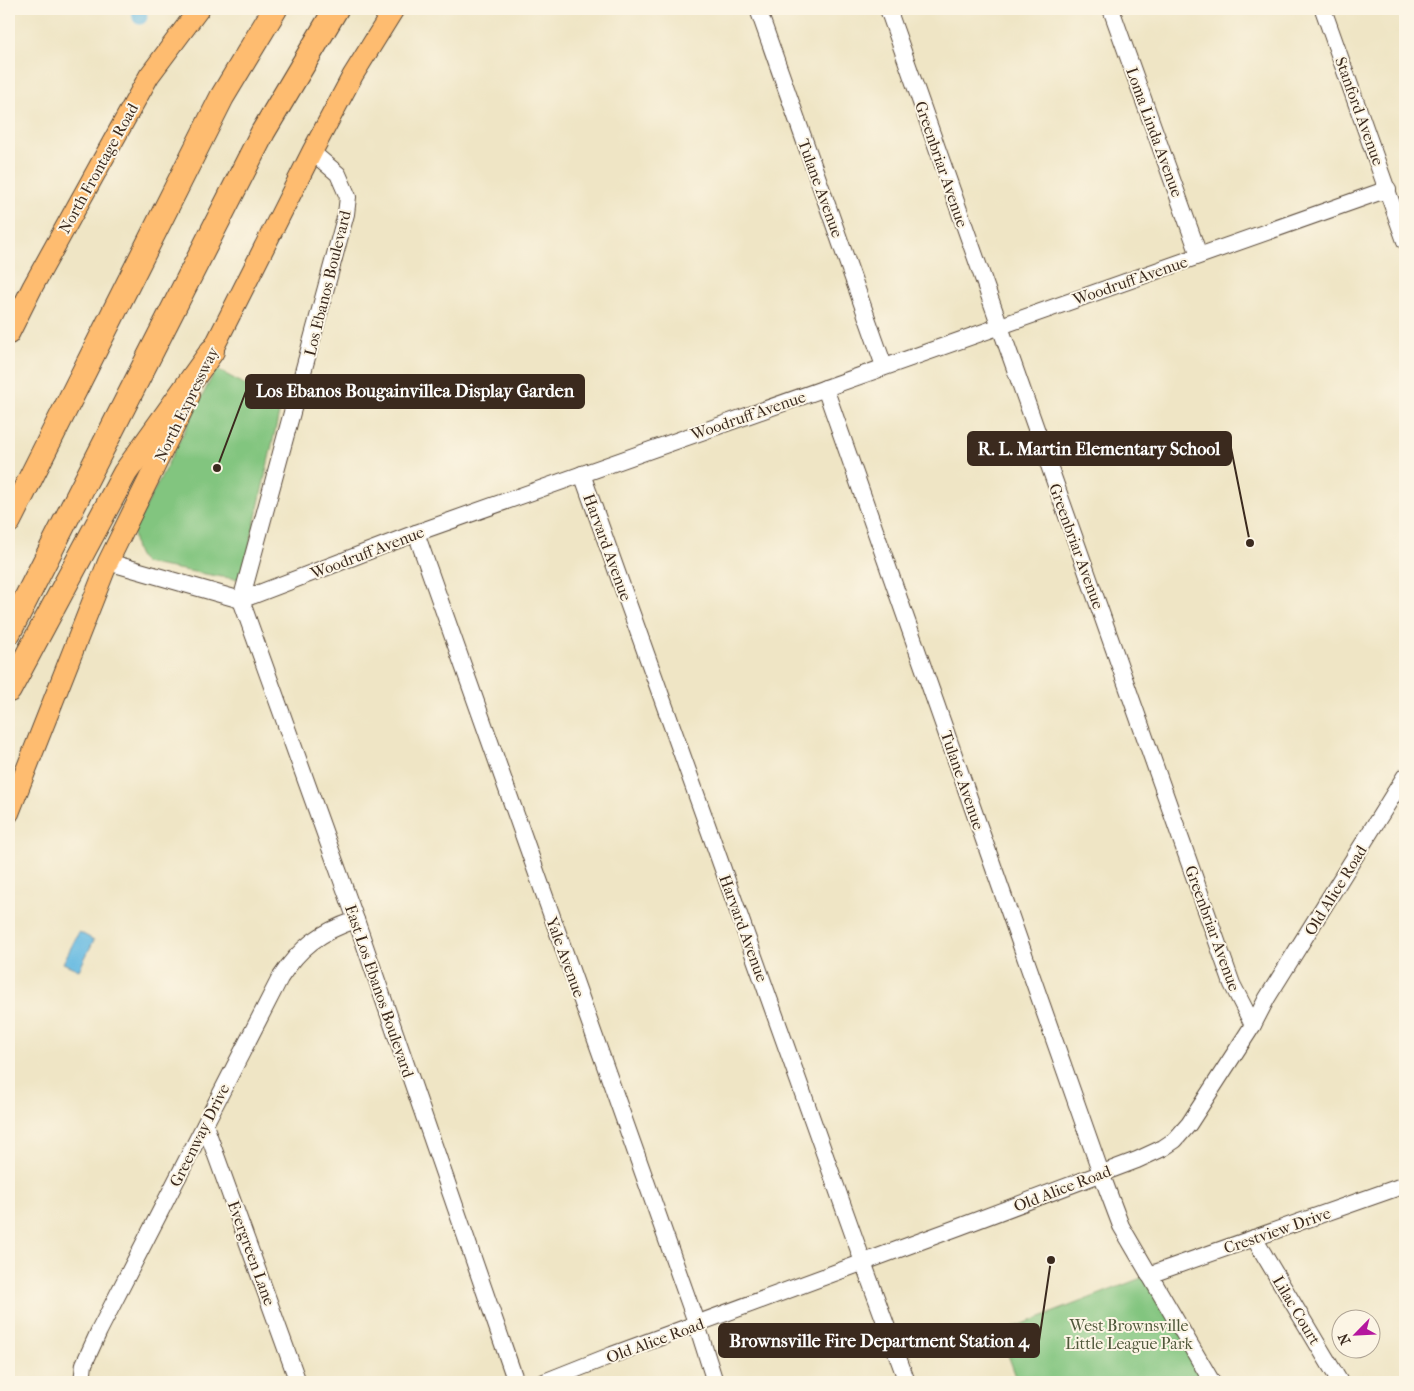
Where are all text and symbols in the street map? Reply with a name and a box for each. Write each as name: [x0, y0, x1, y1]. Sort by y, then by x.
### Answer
street label: Stanford Avenue: [1331, 54, 1388, 168]
street label: Loma Linda Avenue: [1122, 65, 1187, 200]
street label: Greenbriar Avenue: [911, 99, 972, 230]
street label: North Frontage Road: [55, 100, 142, 237]
street label: Tulane Avenue: [794, 136, 847, 240]
street label: Los Ebanos Boulevard: [300, 208, 355, 358]
street label: Woodruff Avenue: [1069, 252, 1190, 309]
street label: North Expressway: [150, 343, 223, 465]
callout: Los Ebanos Bougainvillea Display Garden: [246, 375, 584, 408]
text: Los Ebanos Bougainvillea Display Garden: [256, 381, 575, 402]
street label: Woodruff Avenue: [687, 387, 808, 444]
callout: R. L. Martin Elementary School: [968, 432, 1231, 465]
text: R. L. Martin Elementary School: [978, 439, 1221, 460]
street label: Greenbriar Avenue: [1045, 481, 1108, 612]
street label: Harvard Avenue: [579, 491, 636, 603]
street label: Woodruff Avenue: [307, 522, 427, 583]
street label: Tulane Avenue: [937, 728, 988, 832]
street label: Old Alice Road: [1300, 841, 1371, 939]
street label: Greenbriar Avenue: [1181, 863, 1244, 994]
street label: Harvard Avenue: [715, 872, 772, 984]
street label: East Los Ebanos Boulevard: [341, 902, 418, 1080]
street label: Yale Avenue: [542, 913, 589, 1000]
street label: Greenway Drive: [165, 1081, 234, 1190]
street label: Old Alice Road: [1011, 1161, 1114, 1216]
street label: Evergreen Lane: [224, 1198, 279, 1308]
street label: Crestview Drive: [1221, 1203, 1333, 1258]
street label: Lilac Court: [1269, 1272, 1325, 1348]
north arrow: [1332, 1308, 1382, 1358]
street label: Old Alice Road: [604, 1314, 707, 1367]
park label: West Brownsville Little League Park: [1065, 1316, 1193, 1353]
callout: Brownsville Fire Department Station 4: [719, 1324, 1039, 1357]
text: N: [1335, 1330, 1355, 1347]
text: Brownsville Fire Department Station 4: [729, 1331, 1030, 1352]

